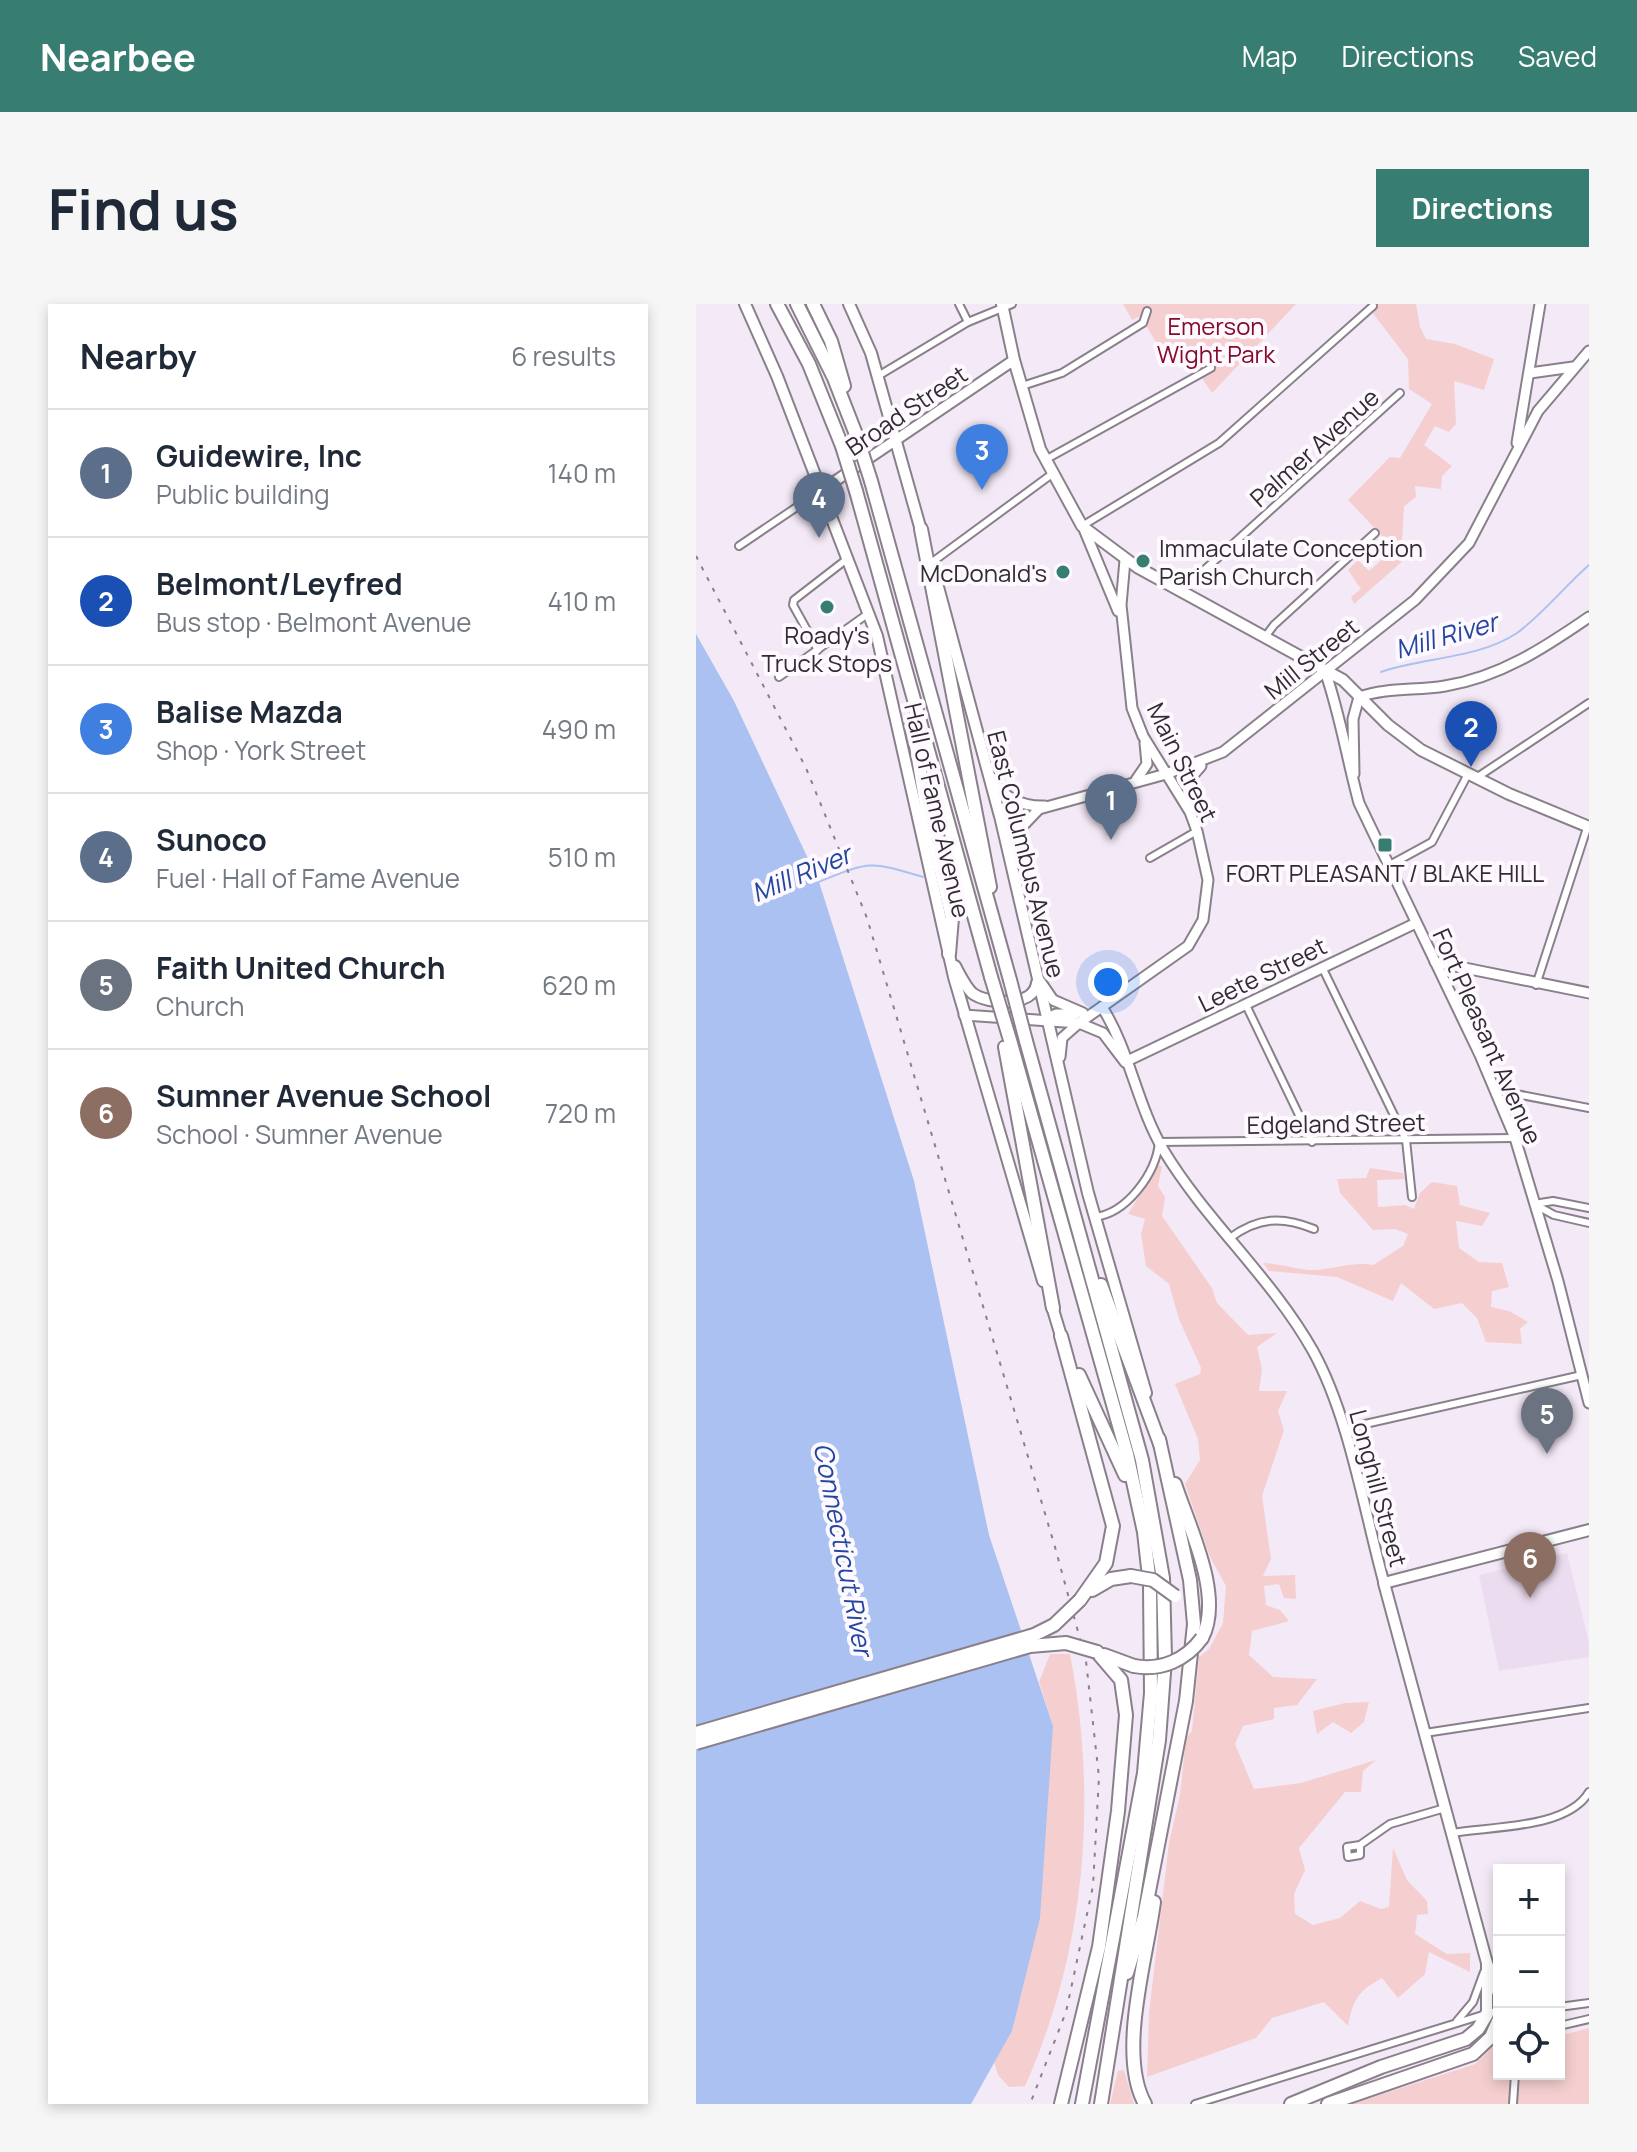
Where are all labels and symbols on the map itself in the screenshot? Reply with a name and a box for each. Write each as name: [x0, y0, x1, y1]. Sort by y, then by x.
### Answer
park label: Emerson Wight Park: [1157, 309, 1276, 370]
street label: Broad Street: [839, 357, 973, 463]
street label: Palmer Avenue: [1242, 380, 1386, 514]
pin: 3: [956, 424, 1008, 490]
pin: 4: [793, 472, 845, 538]
place label: Immaculate Conception Parish Church: [1159, 531, 1423, 592]
marker: Immaculate Conception Parish Church: [1134, 552, 1152, 570]
place label: McDonald's: [920, 556, 1047, 589]
marker: McDonald's: [1054, 563, 1072, 581]
marker: Roady's Truck Stops: [818, 598, 836, 616]
water label: Mill River: [1391, 602, 1505, 667]
street label: Mill Street: [1257, 610, 1365, 706]
place label: Roady's Truck Stops: [762, 618, 892, 679]
street label: Main Street: [1140, 697, 1226, 827]
street label: Hall of Fame Avenue: [897, 699, 979, 921]
pin: 2: [1445, 701, 1497, 767]
street label: East Columbus Avenue: [980, 727, 1074, 981]
pin: 1: [1085, 774, 1137, 840]
water label: Mill River: [746, 835, 860, 910]
marker: FORT PLEASANT / BLAKE HILL: [1376, 836, 1394, 854]
place label: FORT PLEASANT / BLAKE HILL: [1226, 856, 1544, 889]
street label: Fort Pleasant Avenue: [1426, 923, 1550, 1149]
street label: Leete Street: [1192, 929, 1332, 1019]
your location: [1088, 962, 1128, 1002]
street label: Edgeland Street: [1246, 1105, 1426, 1141]
pin: 5: [1521, 1388, 1573, 1454]
street label: Longhill Street: [1342, 1406, 1416, 1570]
water label: Connecticut River: [806, 1440, 883, 1662]
pin: 6: [1504, 1532, 1556, 1598]

